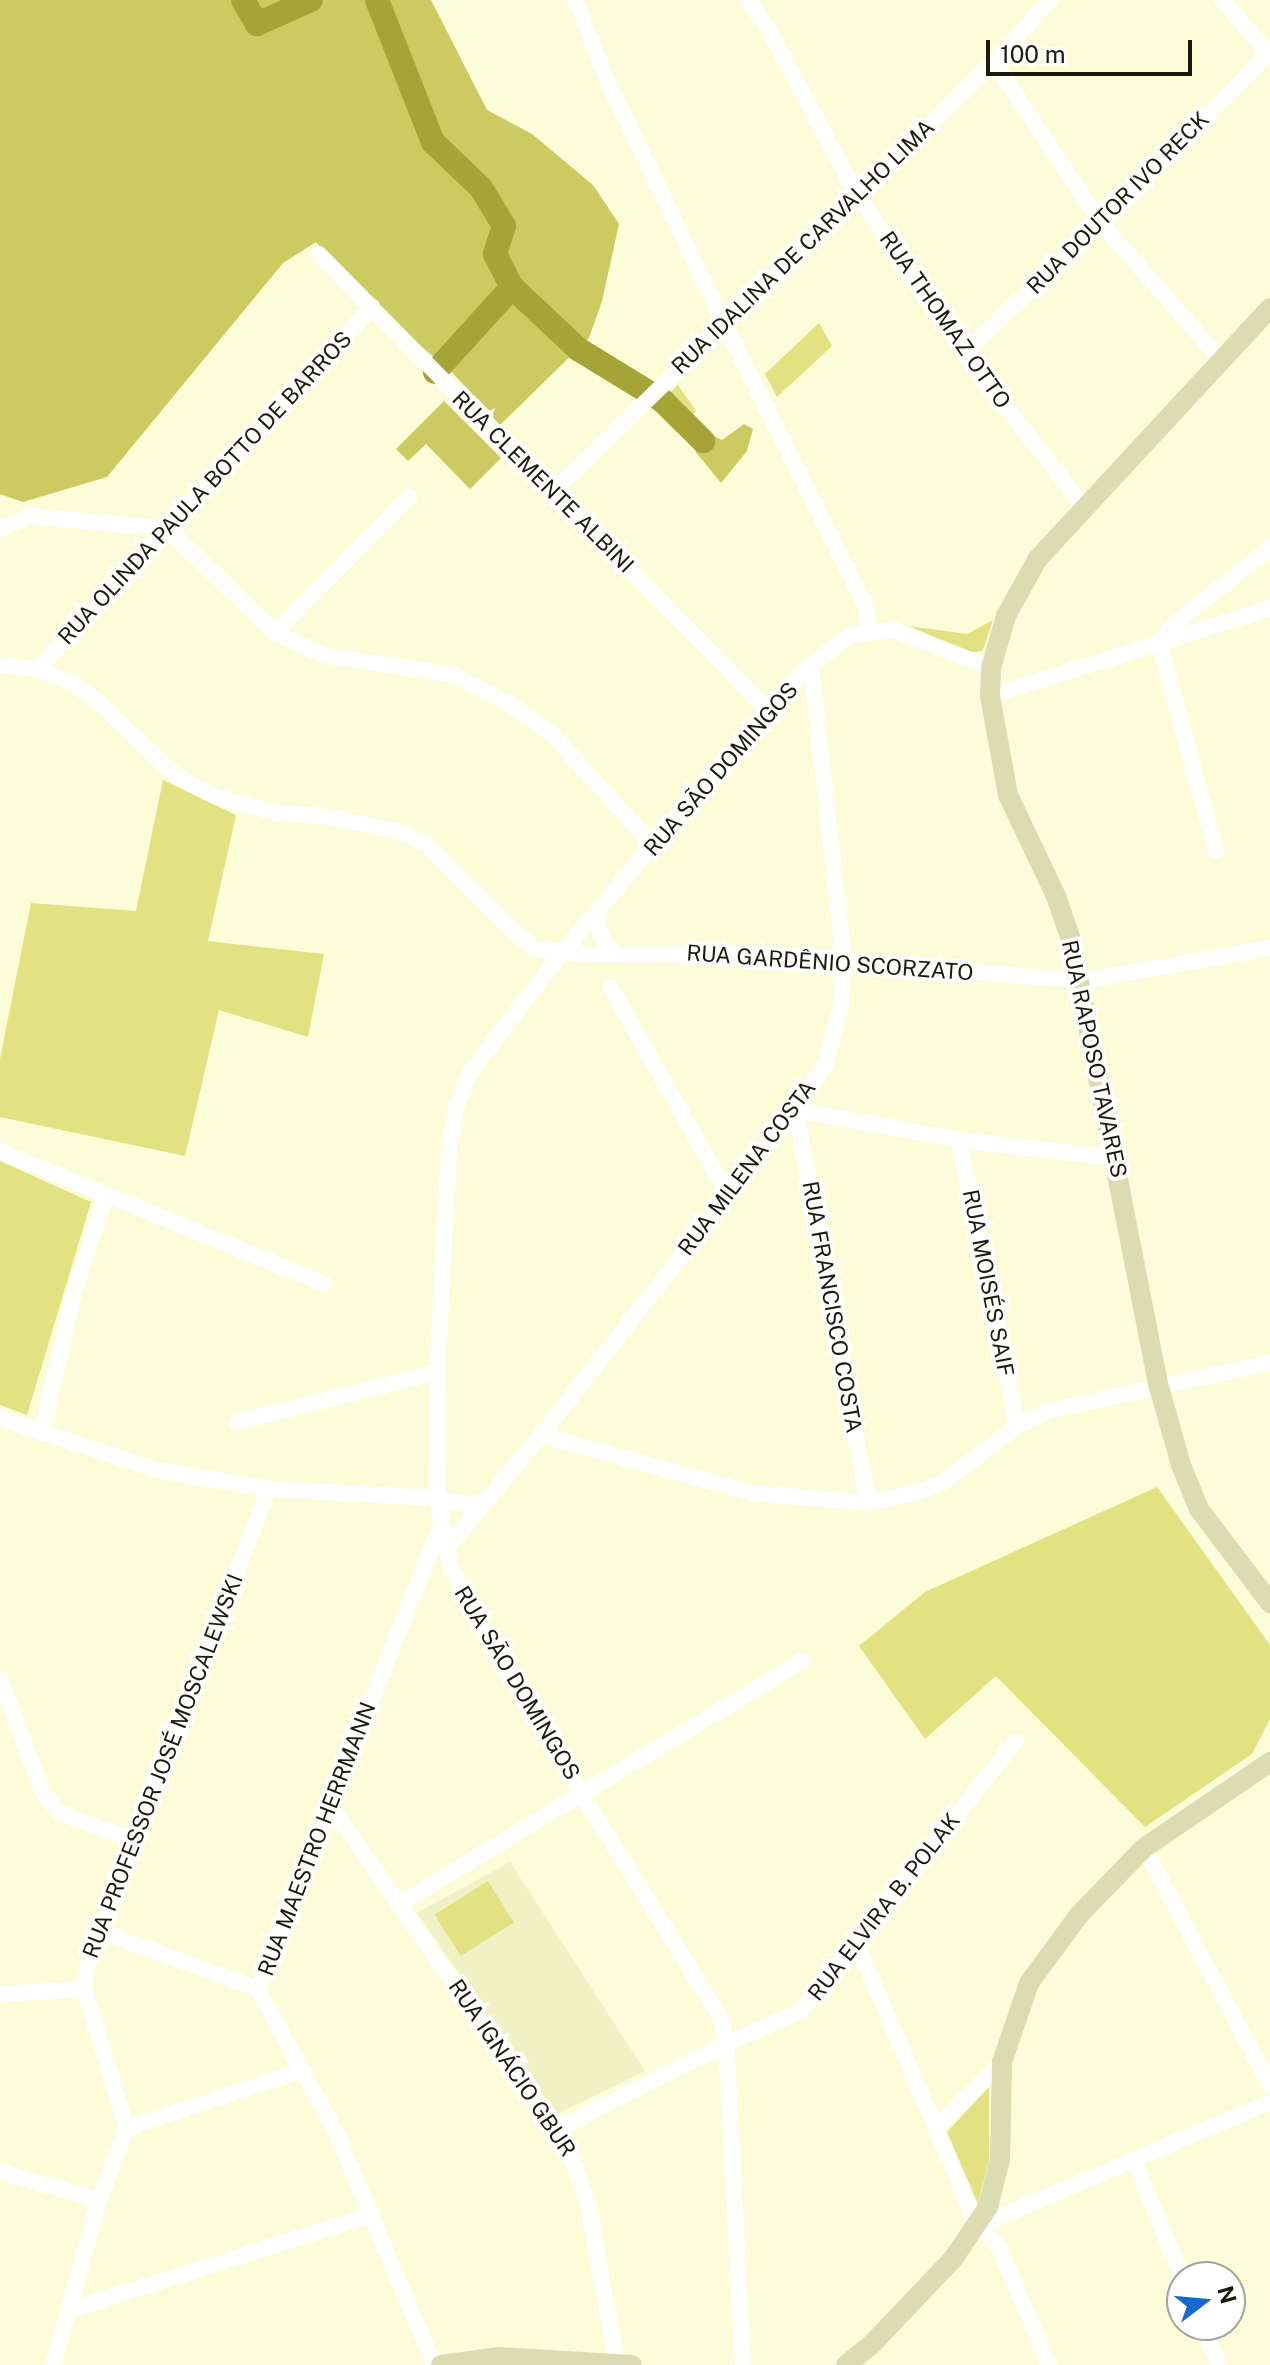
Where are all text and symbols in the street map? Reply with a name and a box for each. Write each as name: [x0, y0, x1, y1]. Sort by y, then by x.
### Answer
scale bar: [990, 24, 1196, 74]
text: 100 m: [1000, 40, 1066, 68]
street label: RUA DOUTOR IVO RECK: [1021, 106, 1215, 300]
street label: RUA IDALINA DE CARVALHO LIMA: [666, 114, 940, 380]
street label: RUA THOMAZ OTTO: [874, 226, 1016, 414]
street label: RUA OLINDA PAULA BOTTO DE BARROS: [53, 326, 357, 650]
street label: RUA CLEMENTE ALBINI: [447, 386, 639, 578]
street label: RUA SÃO DOMINGOS: [638, 677, 804, 861]
street label: RUA RAPOSO TAVARES: [1056, 938, 1132, 1180]
street label: RUA GARDÊNIO SCORZATO: [686, 940, 974, 986]
street label: RUA MILENA COSTA: [673, 1075, 821, 1261]
street label: RUA FRANCISCO COSTA: [797, 1179, 867, 1435]
street label: RUA MOISÉS SAIF: [957, 1187, 1019, 1379]
street label: RUA PROFESSOR JOSÉ MOSCALEWSKI: [77, 1570, 249, 1962]
street label: RUA SÃO DOMINGOS: [449, 1581, 585, 1785]
street label: RUA MAESTRO HERRMANN: [252, 1698, 382, 1980]
street label: RUA ELVIRA B. POLAK: [802, 1808, 966, 2006]
street label: RUA IGNÁCIO GBUR: [443, 1974, 581, 2162]
north arrow: [1166, 2261, 1246, 2341]
text: N: [1212, 2283, 1242, 2307]

